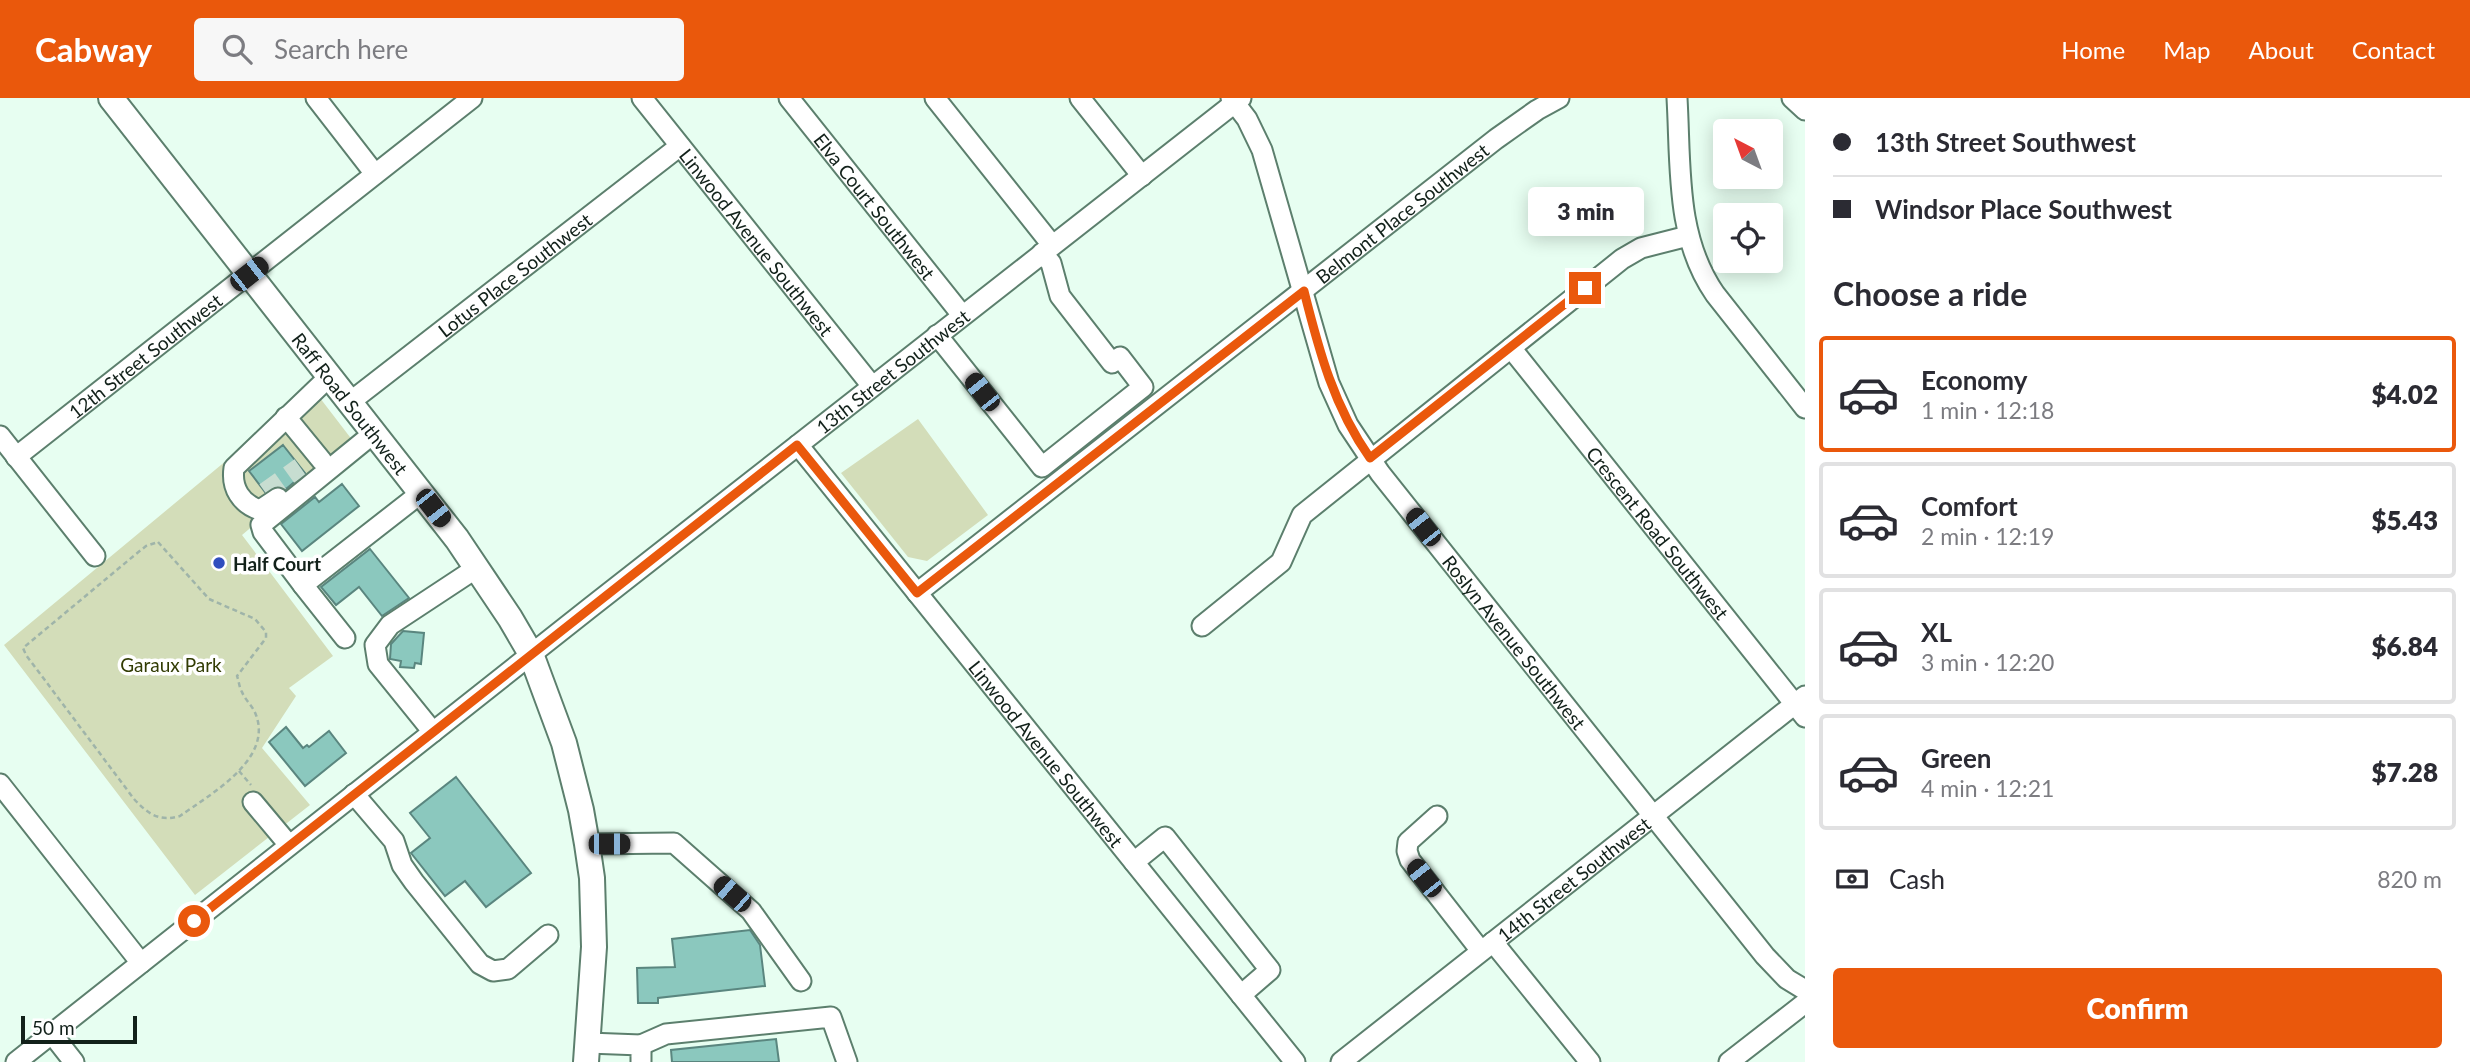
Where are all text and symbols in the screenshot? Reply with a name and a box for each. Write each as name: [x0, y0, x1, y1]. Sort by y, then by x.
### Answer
search box: [194, 18, 684, 81]
text: Cabway: [35, 29, 152, 69]
icon: search: [218, 30, 256, 68]
text: Search here: [274, 33, 408, 65]
text: Home: [2061, 35, 2125, 64]
text: Map: [2163, 35, 2211, 64]
text: About: [2249, 35, 2314, 64]
text: Contact: [2352, 35, 2435, 64]
north arrow: [1713, 119, 1783, 189]
map controls: [1713, 119, 1783, 273]
text: 13th Street Southwest: [1875, 126, 2136, 158]
street label: Elva Court Southwest: [810, 128, 940, 284]
street label: Belmont Place Southwest: [1311, 138, 1493, 288]
street label: Linwood Avenue Southwest: [675, 144, 839, 340]
callout: 3 min: [1527, 186, 1643, 236]
text: Windsor Place Southwest: [1875, 193, 2172, 225]
text: 3 min: [1557, 197, 1615, 225]
button: locate: [1713, 203, 1783, 273]
street label: Lotus Place Southwest: [433, 208, 596, 341]
car: [226, 253, 273, 295]
route end: [1569, 272, 1601, 304]
text: Choose a ride: [1833, 274, 2027, 313]
street label: 12th Street Southwest: [64, 288, 226, 423]
street label: 13th Street Southwest: [811, 304, 974, 438]
street label: Raff Road Southwest: [288, 328, 413, 479]
icon: car: [1837, 363, 1900, 426]
text: Economy: [1921, 364, 2027, 396]
car: [961, 369, 1004, 415]
text: $4.02: [2371, 378, 2438, 410]
text: 1 min · 12:18: [1921, 396, 2054, 424]
street label: Crescent Road Southwest: [1582, 442, 1734, 624]
car: [412, 485, 455, 531]
icon: car: [1837, 489, 1900, 552]
text: Comfort: [1921, 490, 2018, 522]
car: [1402, 504, 1445, 550]
text: $5.43: [2371, 504, 2438, 536]
text: 2 min · 12:19: [1921, 522, 2054, 550]
street label: Roslyn Avenue Southwest: [1438, 550, 1591, 734]
place label: Half Court: [233, 552, 321, 575]
marker: Half Court: [211, 555, 227, 571]
icon: car: [1837, 615, 1900, 678]
text: XL: [1921, 616, 1952, 648]
text: $6.84: [2371, 630, 2438, 662]
text: 3 min · 12:20: [1921, 648, 2054, 676]
park label: Garaux Park: [120, 653, 222, 676]
street label: Linwood Avenue Southwest: [964, 656, 1129, 851]
icon: car: [1837, 741, 1900, 804]
text: Green: [1921, 742, 1991, 774]
text: $7.28: [2371, 756, 2438, 788]
text: 4 min · 12:21: [1921, 774, 2054, 802]
street label: 14th Street Southwest: [1492, 811, 1655, 946]
car: [589, 834, 631, 855]
car: [1403, 855, 1446, 901]
icon: cash: [1833, 860, 1871, 898]
text: Cash: [1889, 863, 1945, 895]
text: 820 m: [2377, 865, 2442, 893]
car: [710, 872, 755, 916]
route start: [178, 905, 210, 937]
button: Confirm: [1833, 968, 2442, 1048]
scale bar: [21, 1013, 136, 1045]
text: 50 m: [32, 1016, 75, 1039]

